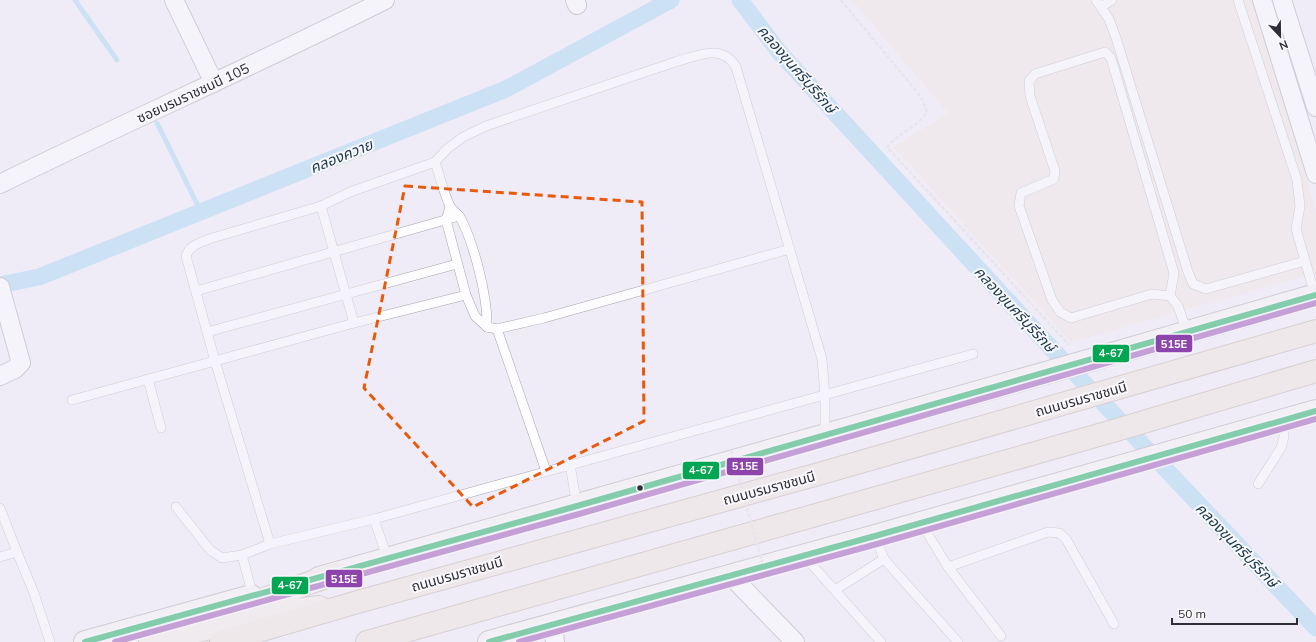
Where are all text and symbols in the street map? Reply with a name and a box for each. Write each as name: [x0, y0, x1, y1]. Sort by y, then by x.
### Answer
north arrow: [1260, 16, 1300, 56]
water label: คลองขุนศรีบุรีรักษ์: [753, 21, 842, 119]
text: N: [1277, 37, 1290, 53]
street label: ซอยบรมราชชนนี 105: [134, 59, 252, 127]
water label: คลองควาย: [307, 134, 376, 177]
water label: คลองขุนศรีบุรีรักษ์: [970, 262, 1062, 358]
line badge: 515E: [1155, 334, 1193, 353]
text: 515E: [1161, 337, 1188, 351]
line badge: 4-67: [1092, 344, 1130, 363]
text: 4-67: [1099, 346, 1124, 360]
street label: ถนนบรมราชชนนี: [1033, 377, 1129, 421]
line badge: 515E: [726, 457, 764, 476]
text: 515E: [732, 459, 759, 473]
line badge: 4-67: [682, 461, 720, 480]
text: 4-67: [689, 463, 714, 477]
street label: ถนนบรมราชชนนี: [721, 467, 817, 509]
unlabelled marker: [635, 483, 645, 493]
water label: คลองขุนศรีบุรีรักษ์: [1192, 499, 1284, 593]
street label: ถนนบรมราชชนนี: [409, 552, 505, 596]
line badge: 515E: [325, 569, 363, 588]
text: 515E: [331, 572, 358, 586]
line badge: 4-67: [271, 576, 309, 595]
text: 4-67: [278, 578, 303, 592]
scale bar: [1172, 600, 1297, 626]
text: 50 m: [1178, 606, 1206, 621]

